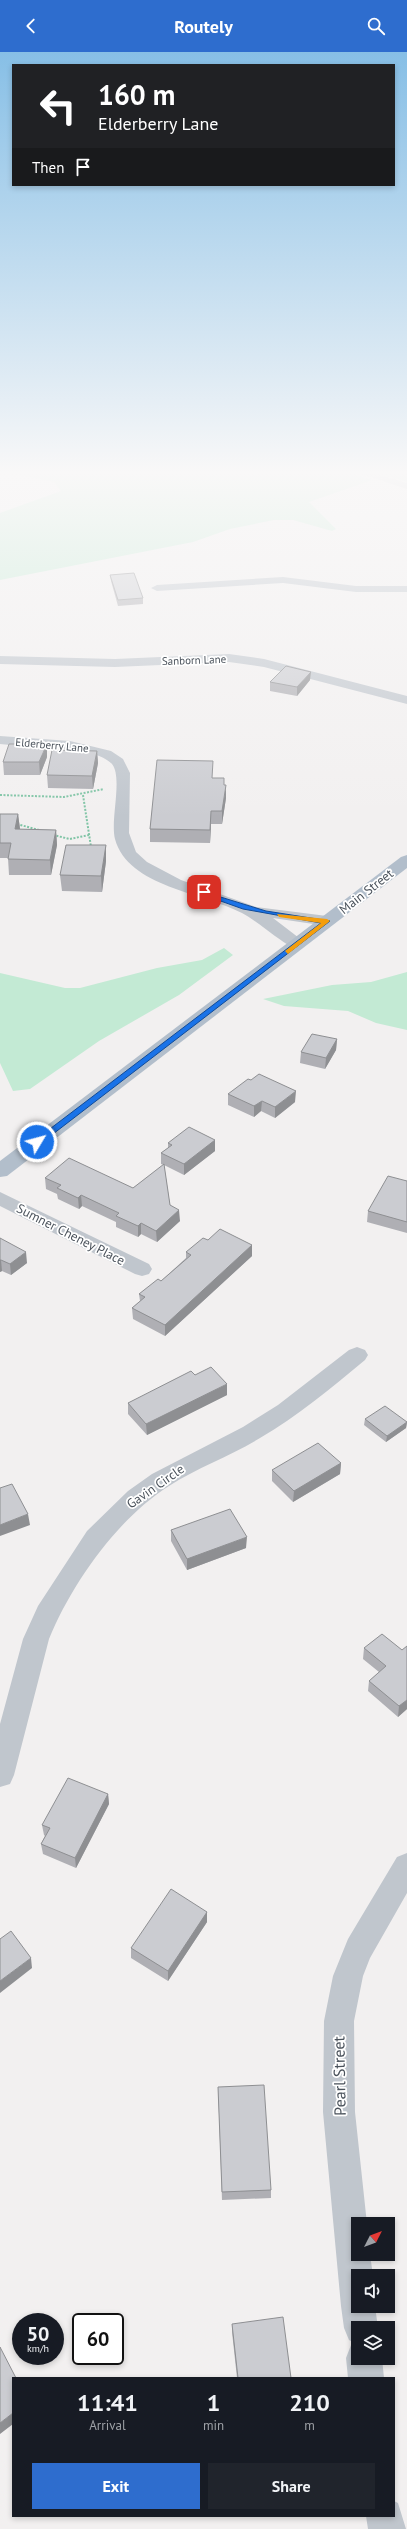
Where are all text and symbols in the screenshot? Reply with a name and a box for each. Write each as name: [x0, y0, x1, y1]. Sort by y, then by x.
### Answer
icon: back: [20, 15, 42, 37]
text: Routely: [174, 15, 233, 38]
icon: search: [365, 15, 387, 37]
text: 160 m: [98, 76, 175, 113]
icon: left: [32, 80, 84, 132]
text: Elderberry Lane: [98, 112, 218, 135]
icon: arrive: [72, 156, 94, 178]
text: Then: [32, 158, 64, 177]
street label: Sanborn Lane: [162, 652, 227, 668]
street label: Elderberry Lane: [15, 735, 90, 755]
street label: Main Street: [336, 865, 397, 918]
pin: [187, 875, 221, 909]
icon: arrive: [193, 881, 215, 903]
position arrow: [16, 1121, 58, 1163]
street label: Sumner Cheney Place: [14, 1200, 128, 1269]
street label: Gavin Circle: [123, 1460, 187, 1512]
street label: Pearl Street: [328, 2035, 350, 2116]
north arrow: [351, 2217, 395, 2261]
map controls: [351, 2217, 395, 2365]
button: sound: [351, 2269, 395, 2313]
speed limit sign: 60: [72, 2313, 124, 2365]
text: 50: [27, 2321, 49, 2347]
button: layers: [351, 2321, 395, 2365]
text: km/h: [27, 2342, 49, 2355]
text: 11:41: [77, 2387, 138, 2418]
text: 1: [207, 2387, 220, 2418]
text: 210: [289, 2387, 330, 2418]
text: Arrival: [89, 2417, 126, 2434]
text: min: [203, 2417, 224, 2434]
text: m: [304, 2417, 315, 2434]
button: Exit: [32, 2463, 200, 2509]
button: Share: [208, 2463, 375, 2509]

